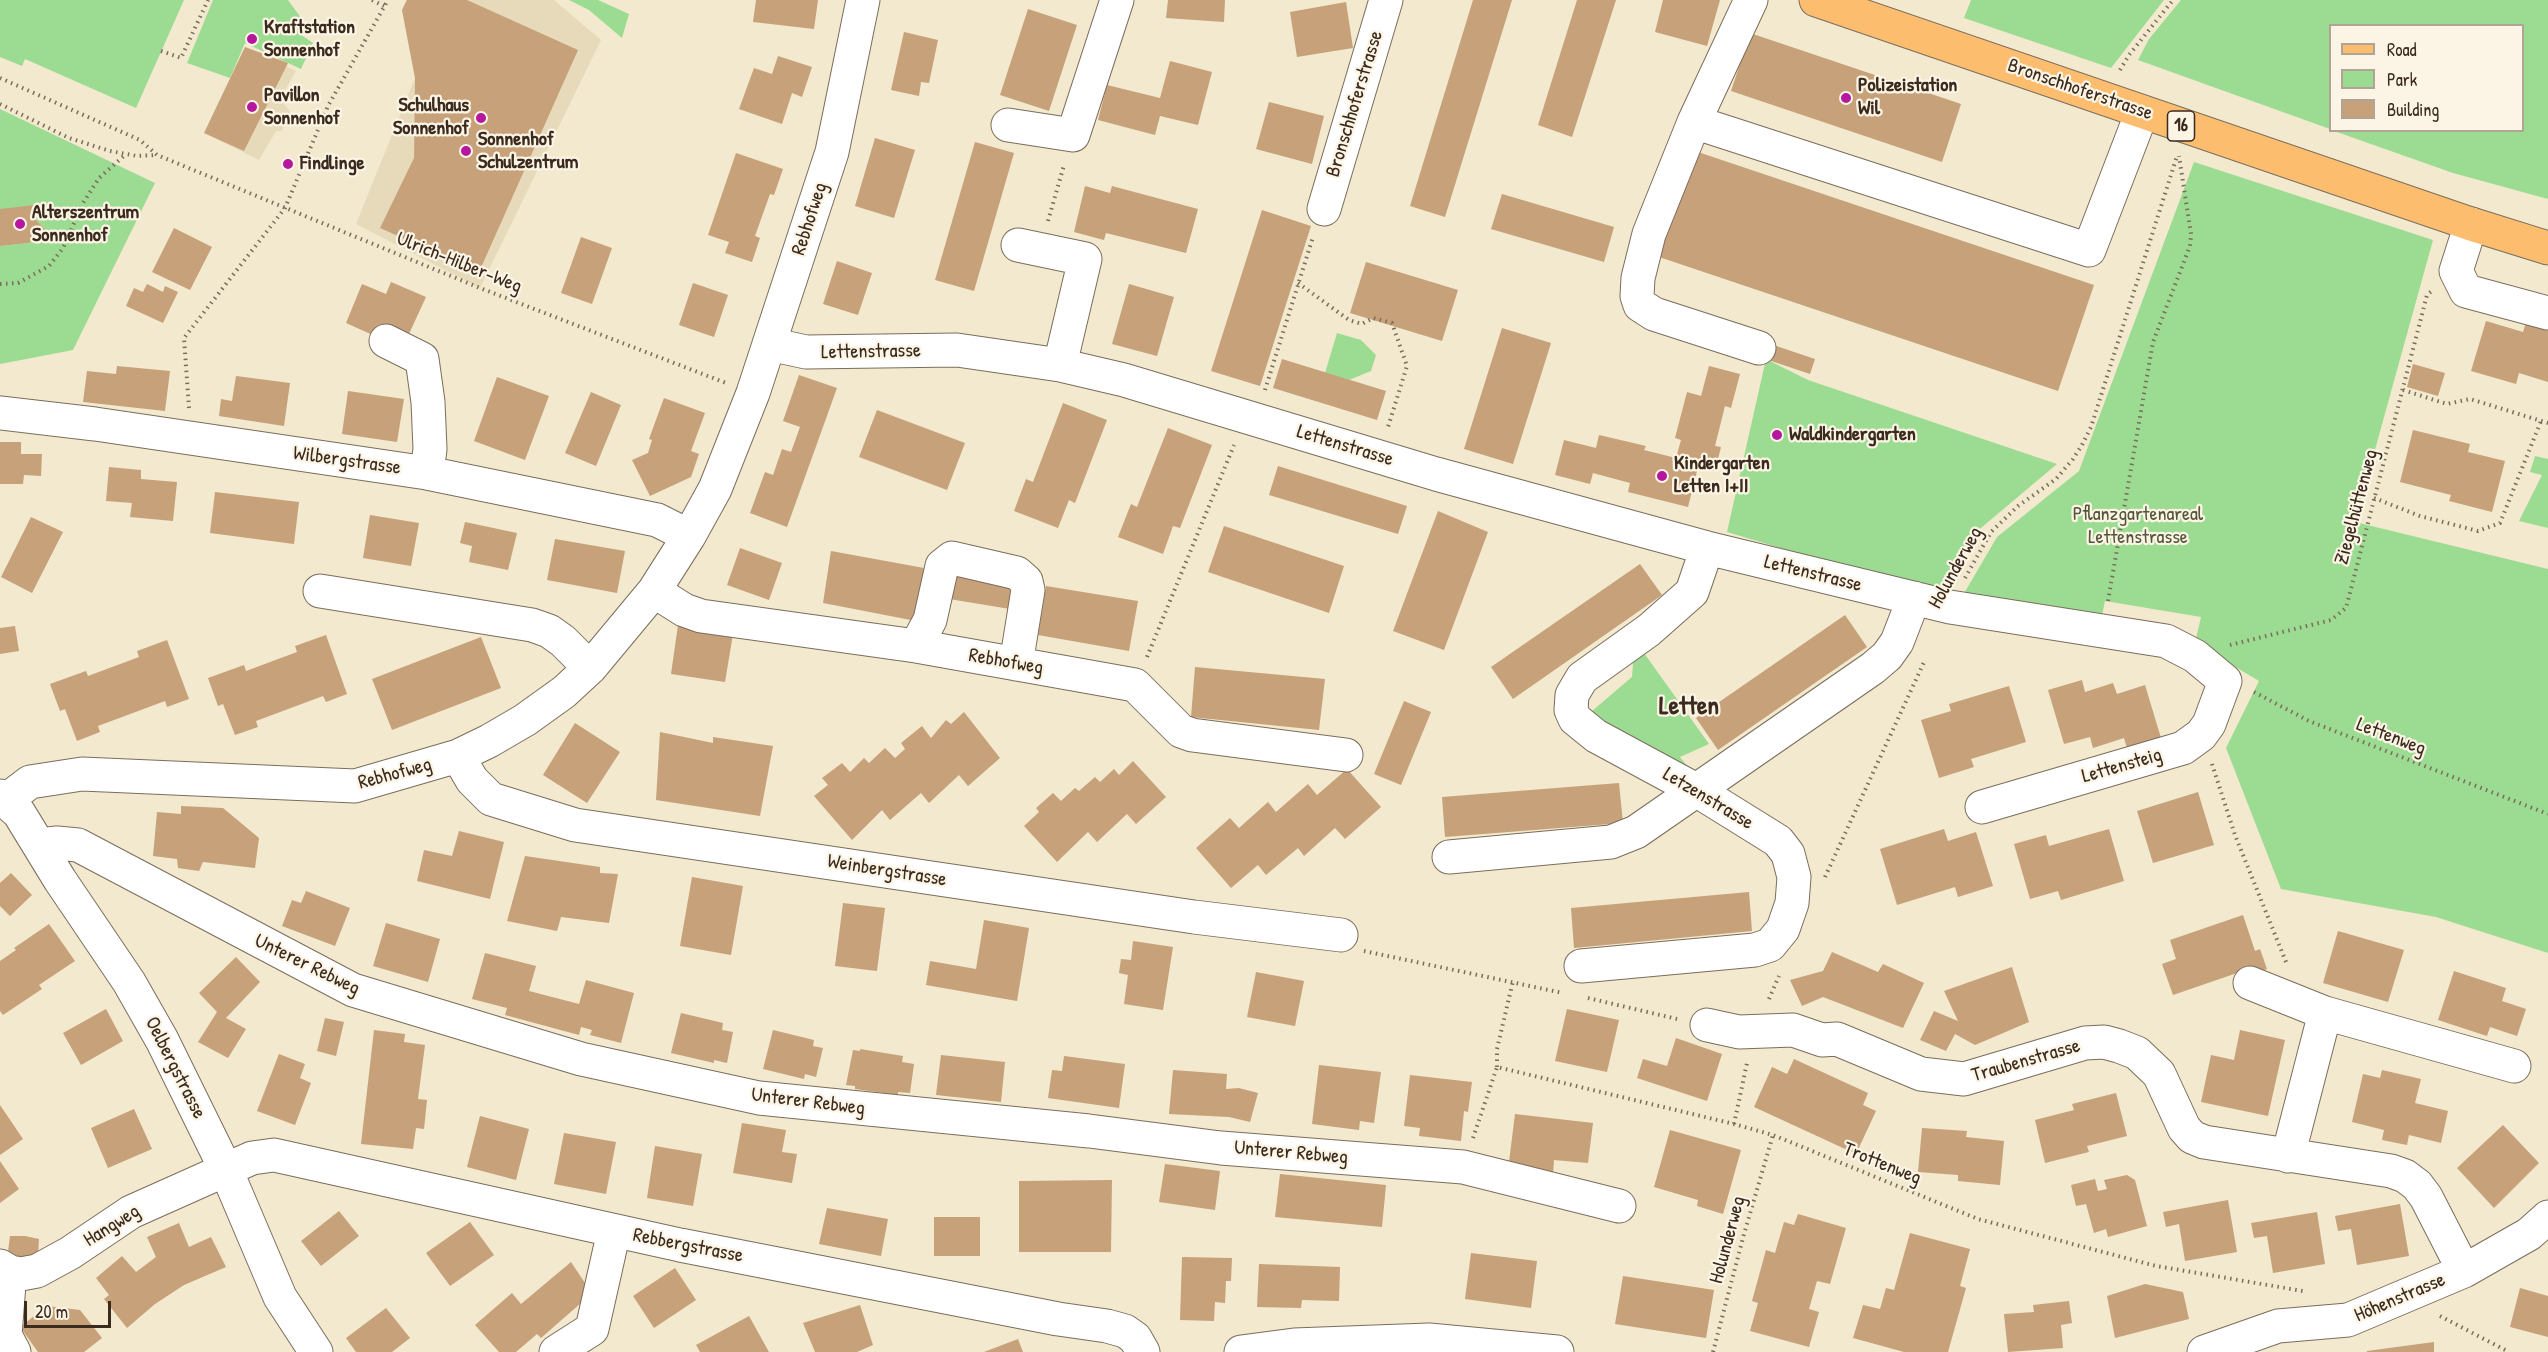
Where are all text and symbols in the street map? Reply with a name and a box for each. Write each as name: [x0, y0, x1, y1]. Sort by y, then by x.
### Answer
place label: Kraftstation Sonnenhof: [264, 16, 355, 63]
legend: [2329, 24, 2524, 132]
street label: Bronschhoferstrasse: [1321, 28, 1389, 180]
marker: Kraftstation Sonnenhof: [245, 32, 259, 46]
text: Road: [2387, 37, 2417, 62]
street label: Bronschhoferstrasse: [2004, 54, 2156, 126]
text: Park: [2387, 67, 2417, 92]
place label: Polizeistation Wil: [1858, 74, 1957, 121]
place label: Pavillon Sonnenhof: [264, 84, 340, 131]
marker: Polizeistation Wil: [1839, 91, 1853, 105]
place label: Schulhaus Sonnenhof: [393, 94, 469, 141]
text: Building: [2387, 97, 2439, 122]
marker: Pavillon Sonnenhof: [245, 100, 259, 114]
marker: Schulhaus Sonnenhof: [474, 111, 488, 125]
road number: 16: [2168, 111, 2194, 141]
place label: Sonnenhof Schulzentrum: [478, 128, 578, 175]
marker: Sonnenhof Schulzentrum: [459, 144, 473, 158]
place label: Findlinge: [300, 152, 365, 176]
marker: Findlinge: [281, 157, 295, 171]
street label: Rebhofweg: [787, 180, 833, 258]
place label: Alterszentrum Sonnenhof: [32, 201, 139, 248]
marker: Alterszentrum Sonnenhof: [13, 217, 27, 231]
street label: Ulrich-Hilber-Weg: [393, 227, 525, 299]
street label: Lettenstrasse: [821, 339, 921, 365]
street label: Lettenstrasse: [1294, 420, 1396, 472]
place label: Waldkindergarten: [1789, 423, 1916, 447]
marker: Waldkindergarten: [1770, 428, 1784, 442]
street label: Wilbergstrasse: [292, 442, 402, 480]
street label: Ziegelhüttenweg: [2330, 447, 2384, 567]
place label: Kindergarten Letten I+II: [1674, 452, 1770, 499]
marker: Kindergarten Letten I+II: [1655, 469, 1669, 483]
park label: Pflanzgartenareal Lettenstrasse: [2073, 503, 2203, 550]
street label: Holunderweg: [1924, 523, 1988, 613]
street label: Lettenstrasse: [1762, 550, 1864, 598]
street label: Rebhofweg: [967, 644, 1045, 680]
district label: Letten: [1659, 691, 1719, 723]
street label: Lettenweg: [2353, 713, 2429, 761]
street label: Lettensteig: [2079, 743, 2165, 789]
street label: Rebhofweg: [356, 753, 434, 795]
street label: Letzenstrasse: [1658, 763, 1758, 835]
street label: Weinbergstrasse: [826, 850, 948, 892]
street label: Unterer Rebweg: [250, 929, 364, 1001]
street label: Oelbergstrasse: [139, 1013, 211, 1123]
street label: Traubenstrasse: [1969, 1034, 2083, 1088]
street label: Unterer Rebweg: [750, 1083, 866, 1121]
street label: Unterer Rebweg: [1233, 1136, 1349, 1170]
street label: Trottenweg: [1839, 1138, 1925, 1190]
street label: Holunderweg: [1705, 1194, 1751, 1286]
street label: Hangweg: [80, 1200, 144, 1252]
street label: Rebbergstrasse: [631, 1224, 745, 1268]
street label: Höhenstrasse: [2351, 1268, 2449, 1328]
scale bar: [27, 1289, 114, 1327]
text: 20 m: [35, 1299, 68, 1324]

